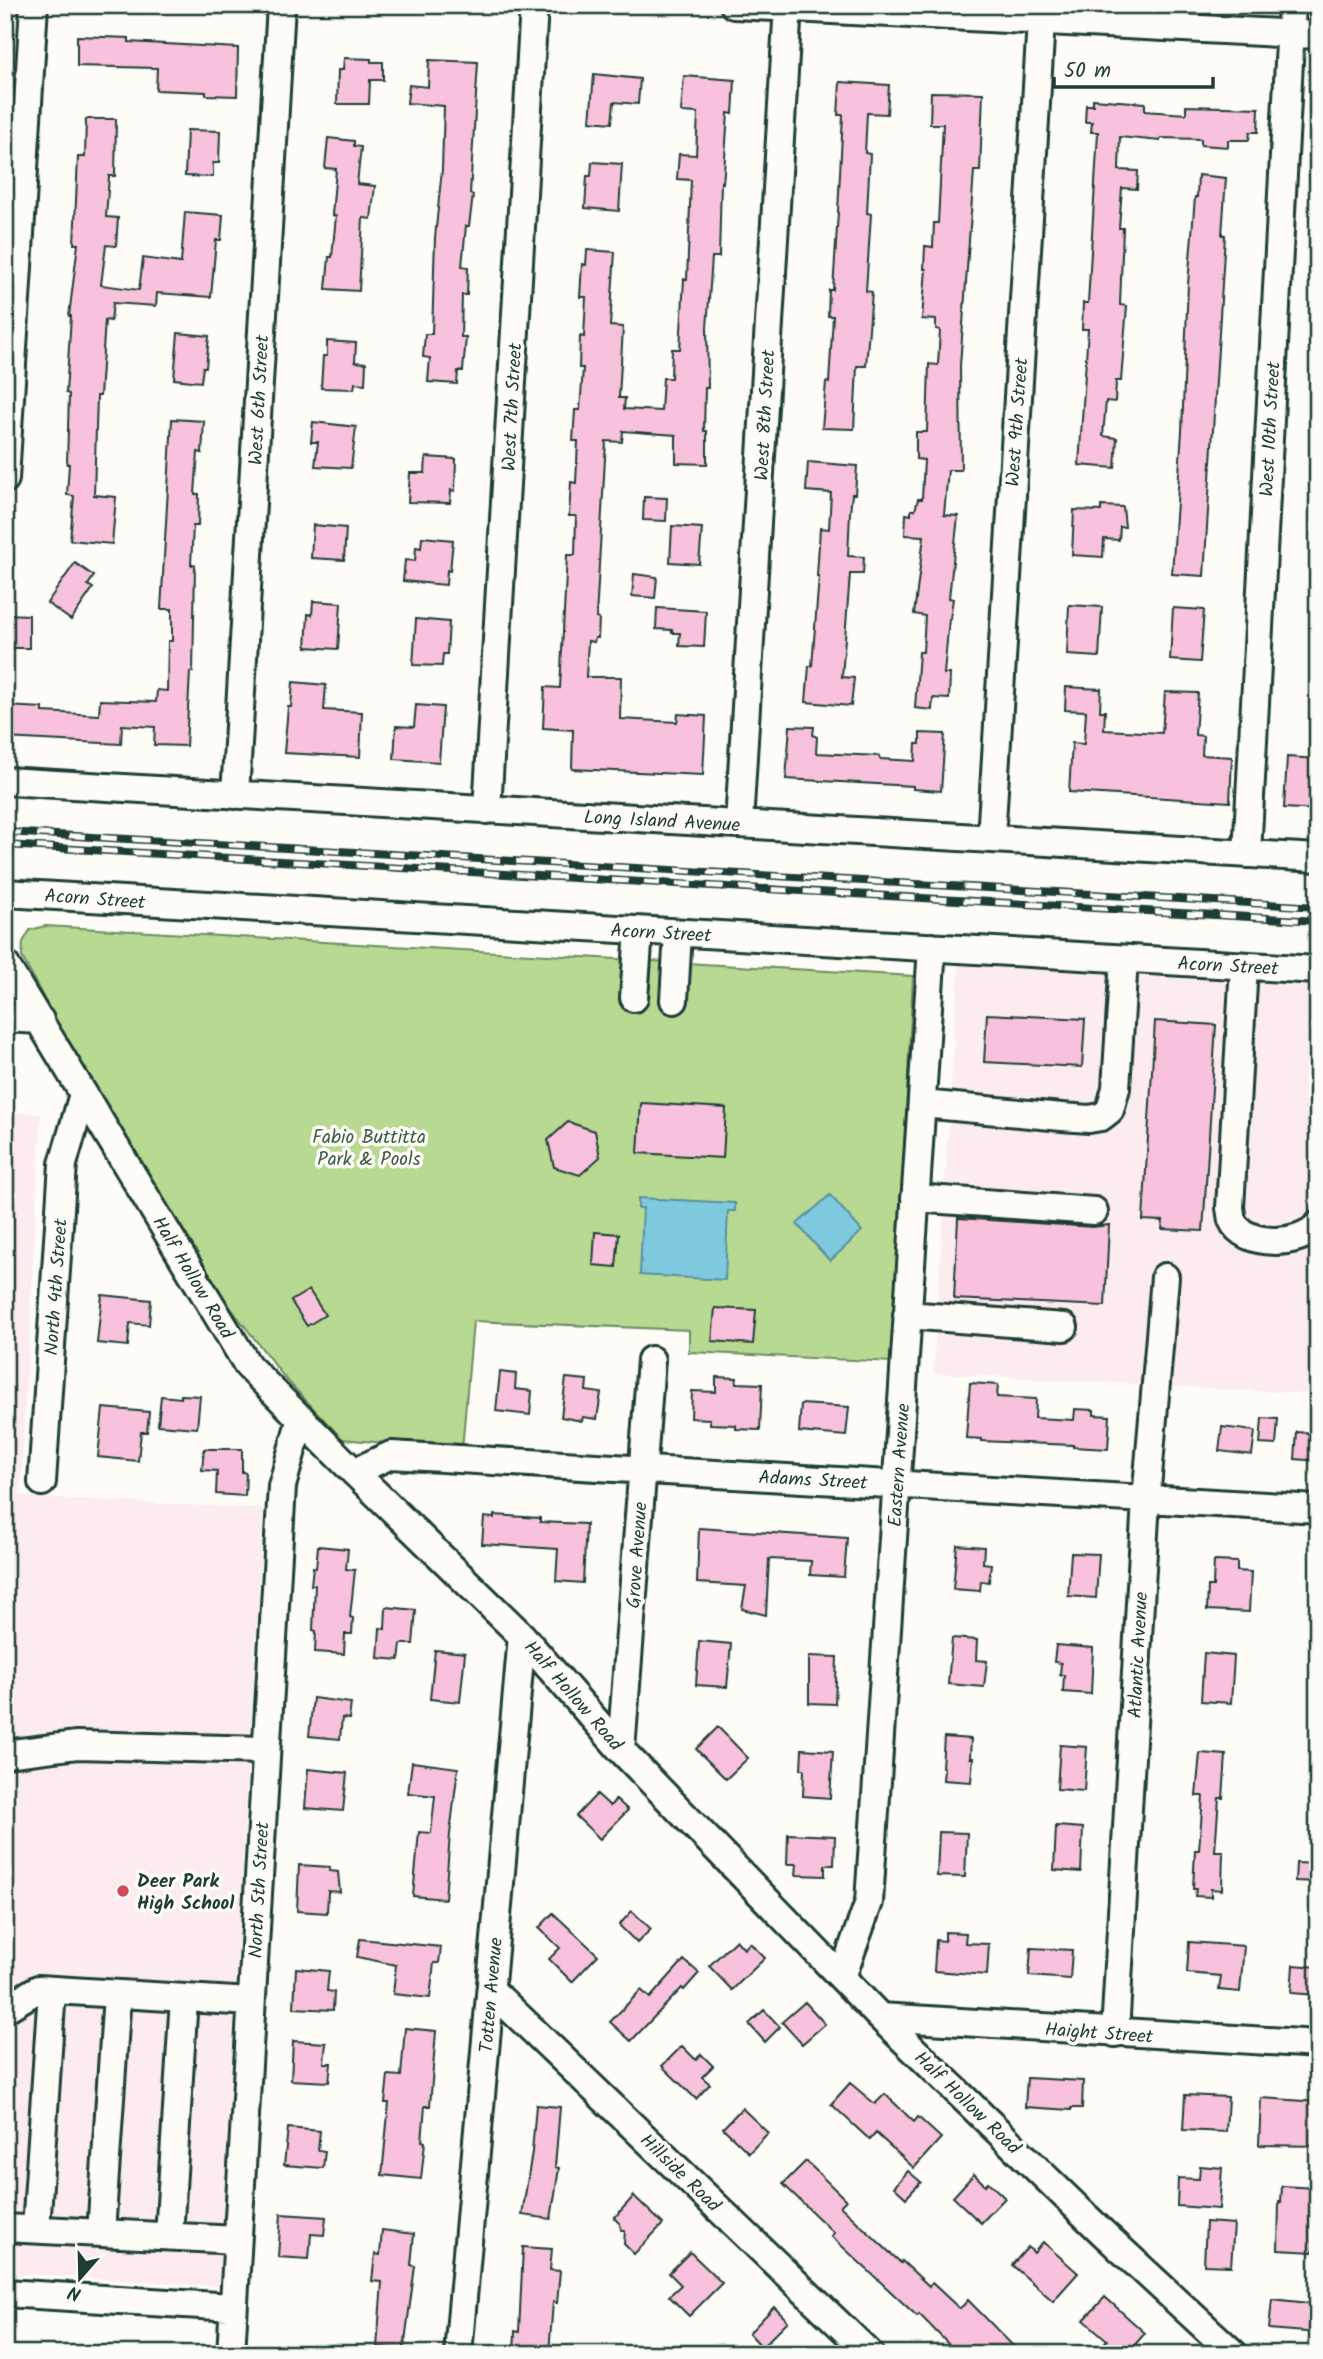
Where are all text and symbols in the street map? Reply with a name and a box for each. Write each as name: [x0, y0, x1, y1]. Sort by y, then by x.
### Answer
scale bar: [1054, 46, 1213, 90]
text: 50 m: [1064, 55, 1111, 88]
street label: West 6th Street: [242, 334, 278, 466]
street label: West 7th Street: [495, 341, 531, 472]
street label: West 8th Street: [748, 348, 784, 481]
street label: West 9th Street: [999, 356, 1038, 488]
street label: West 10th Street: [1252, 360, 1290, 497]
street label: Long Island Avenue: [583, 803, 741, 841]
street label: Acorn Street: [44, 882, 147, 919]
street label: Acorn Street: [610, 916, 713, 952]
street label: Acorn Street: [1177, 949, 1280, 985]
park label: Fabio Buttitta Park & Pools: [312, 1123, 426, 1175]
street label: Half Hollow Road: [144, 1211, 241, 1346]
street label: North 4th Street: [37, 1217, 77, 1356]
street label: Eastern Avenue: [881, 1402, 919, 1528]
street label: Adams Street: [758, 1463, 869, 1499]
street label: Grove Avenue: [619, 1500, 657, 1609]
street label: Atlantic Avenue: [1121, 1591, 1157, 1719]
street label: Half Hollow Road: [516, 1634, 630, 1759]
street label: North 5th Street: [241, 1821, 279, 1959]
place label: Deer Park High School: [137, 1867, 235, 1919]
marker: Deer Park High School: [115, 1883, 131, 1899]
street label: Totten Avenue: [472, 1936, 512, 2054]
street label: Haight Street: [1044, 2015, 1155, 2053]
street label: Half Hollow Road: [906, 2044, 1027, 2163]
street label: Hillside Road: [632, 2127, 727, 2220]
north arrow: [46, 2244, 116, 2314]
text: N: [64, 2276, 86, 2308]

